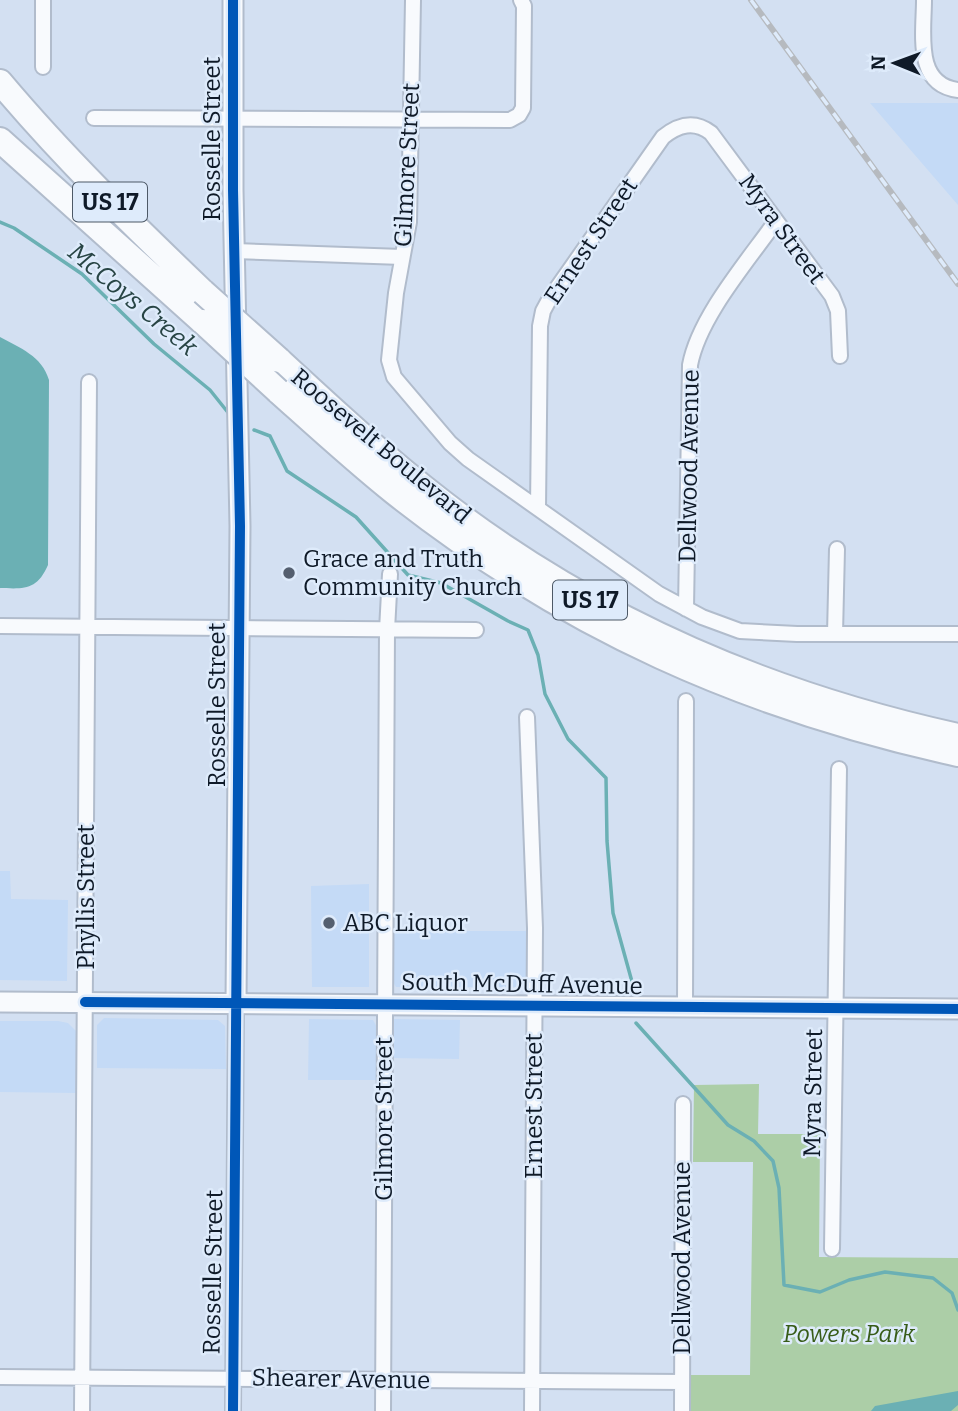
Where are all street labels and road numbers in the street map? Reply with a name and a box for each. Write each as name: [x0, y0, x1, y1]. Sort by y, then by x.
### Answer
street label: Rosselle Street: [198, 56, 226, 221]
street label: Gilmore Street: [389, 82, 425, 248]
street label: Myra Street: [733, 169, 831, 290]
street label: Ernest Street: [539, 172, 644, 309]
road number: US 17: [73, 182, 147, 222]
street label: Roosevelt Boulevard: [286, 363, 476, 529]
street label: Dellwood Avenue: [673, 369, 705, 563]
road number: US 17: [553, 580, 627, 620]
street label: Rosselle Street: [203, 622, 231, 787]
street label: Phyllis Street: [72, 824, 100, 970]
street label: South McDuff Avenue: [401, 968, 643, 1000]
street label: Myra Street: [798, 1028, 828, 1158]
street label: Ernest Street: [520, 1033, 548, 1179]
street label: Gilmore Street: [370, 1037, 398, 1201]
street label: Dellwood Avenue: [668, 1161, 696, 1355]
street label: Rosselle Street: [198, 1189, 228, 1355]
street label: Shearer Avenue: [251, 1363, 431, 1395]

